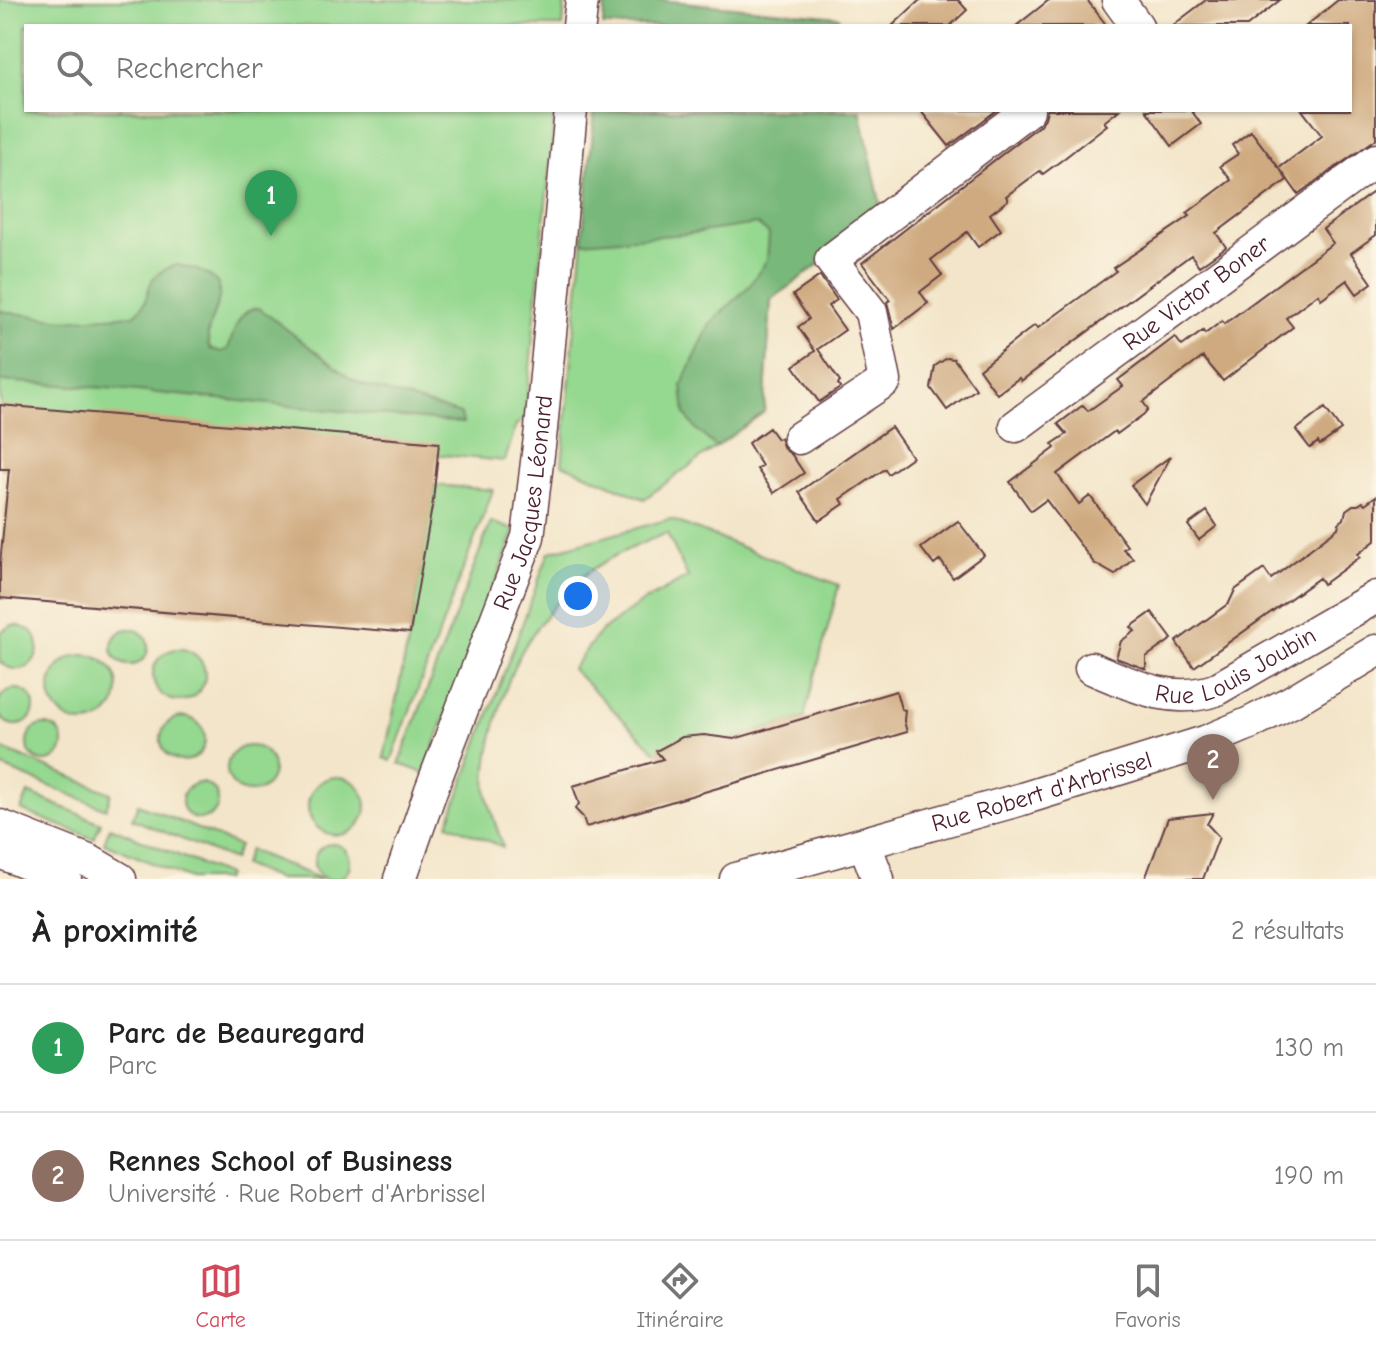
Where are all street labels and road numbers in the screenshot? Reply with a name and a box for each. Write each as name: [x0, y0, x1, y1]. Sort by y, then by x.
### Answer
street label: Rue Victor Boner: [1117, 229, 1275, 356]
street label: Rue Jacques Léonard: [487, 394, 558, 614]
street label: Rue Louis Joubin: [1153, 621, 1321, 709]
street label: Rue Robert d'Arbrissel: [928, 745, 1155, 838]

